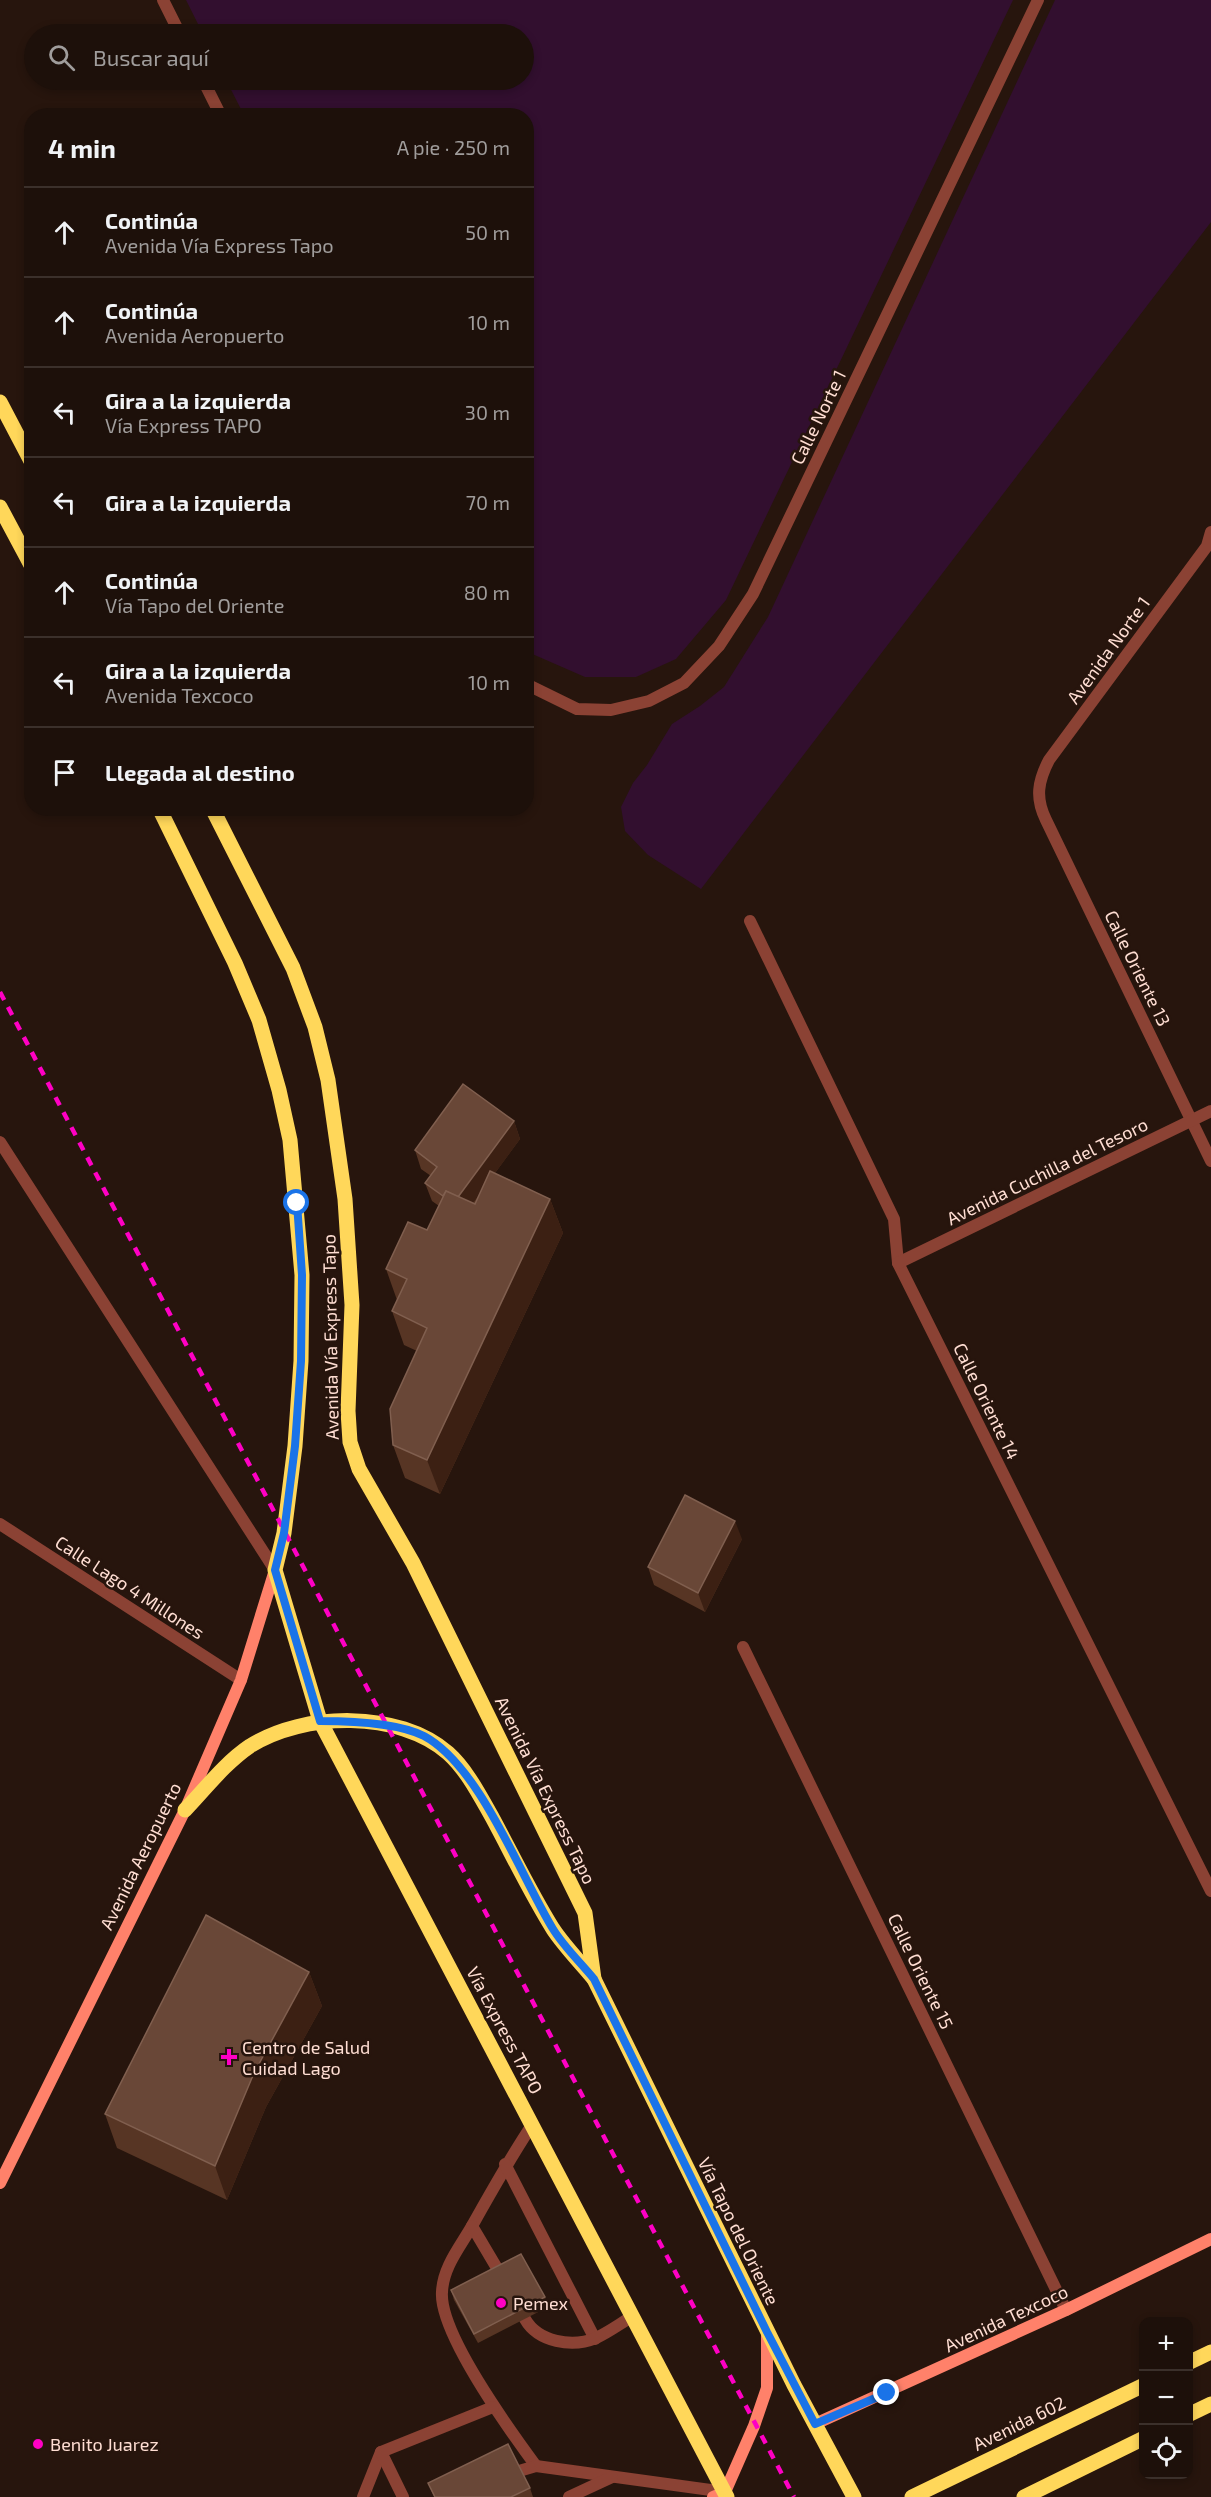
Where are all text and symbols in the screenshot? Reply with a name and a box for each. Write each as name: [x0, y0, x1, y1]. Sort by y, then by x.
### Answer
search box: [24, 24, 534, 90]
icon: search: [45, 41, 78, 74]
text: Buscar aquí: [93, 44, 209, 70]
text: 4 min: [48, 132, 116, 163]
text: A pie · 250 m: [397, 135, 510, 159]
text: Continúa: [105, 207, 198, 233]
icon: ahead: [48, 216, 81, 249]
text: 50 m: [465, 220, 510, 244]
text: Avenida Vía Express Tapo: [105, 233, 334, 257]
text: Continúa: [105, 297, 198, 323]
icon: ahead: [48, 306, 81, 339]
text: 10 m: [468, 310, 510, 334]
text: Avenida Aeropuerto: [105, 323, 284, 347]
street label: Calle Norte 1: [786, 366, 850, 468]
text: Gira a la izquierda: [105, 387, 291, 413]
icon: left: [48, 396, 81, 429]
text: 30 m: [465, 400, 510, 424]
text: Vía Express TAPO: [105, 413, 262, 437]
icon: left: [48, 486, 81, 519]
text: Gira a la izquierda: [105, 489, 291, 515]
text: 70 m: [466, 490, 510, 514]
text: Continúa: [105, 567, 198, 593]
icon: ahead: [48, 576, 81, 609]
text: 80 m: [464, 580, 510, 604]
street label: Avenida Norte 1: [1062, 592, 1154, 708]
text: Vía Tapo del Oriente: [105, 593, 284, 617]
text: Gira a la izquierda: [105, 657, 291, 683]
icon: left: [48, 666, 81, 699]
text: 10 m: [468, 670, 510, 694]
text: Avenida Texcoco: [105, 683, 254, 707]
icon: arrive: [48, 756, 81, 789]
text: Llegada al destino: [105, 759, 295, 785]
street label: Calle Oriente 13: [1100, 907, 1176, 1029]
street label: Avenida Cuchilla del Tesoro: [943, 1113, 1151, 1229]
route start: [283, 1189, 309, 1215]
street label: Avenida Vía Express Tapo: [317, 1234, 343, 1440]
street label: Calle Oriente 14: [949, 1339, 1025, 1463]
street label: Calle Lago 4 Millones: [51, 1531, 209, 1643]
street label: Avenida Vía Express Tapo: [491, 1693, 601, 1887]
street label: Avenida Aeropuerto: [95, 1779, 185, 1933]
street label: Calle Oriente 15: [884, 1910, 958, 2032]
street label: Vía Express TAPO: [462, 1963, 548, 2097]
place label: Centro de Salud Cuidad Lago: [242, 2036, 370, 2079]
marker: Centro de Salud Cuidad Lago: [220, 2048, 238, 2066]
street label: Vía Tapo del Oriente: [694, 2154, 784, 2308]
street label: Avenida Texcoco: [941, 2280, 1071, 2356]
place label: Pemex: [513, 2292, 569, 2314]
marker: Pemex: [494, 2296, 508, 2310]
map controls: [1139, 2317, 1193, 2479]
button: +: [1139, 2317, 1193, 2371]
button: −: [1139, 2371, 1193, 2425]
route end: [873, 2379, 899, 2405]
street label: Avenida 602: [969, 2391, 1069, 2455]
button: locate: [1139, 2425, 1193, 2479]
place label: Benito Juarez: [50, 2433, 159, 2455]
marker: Benito Juarez: [31, 2437, 45, 2451]

